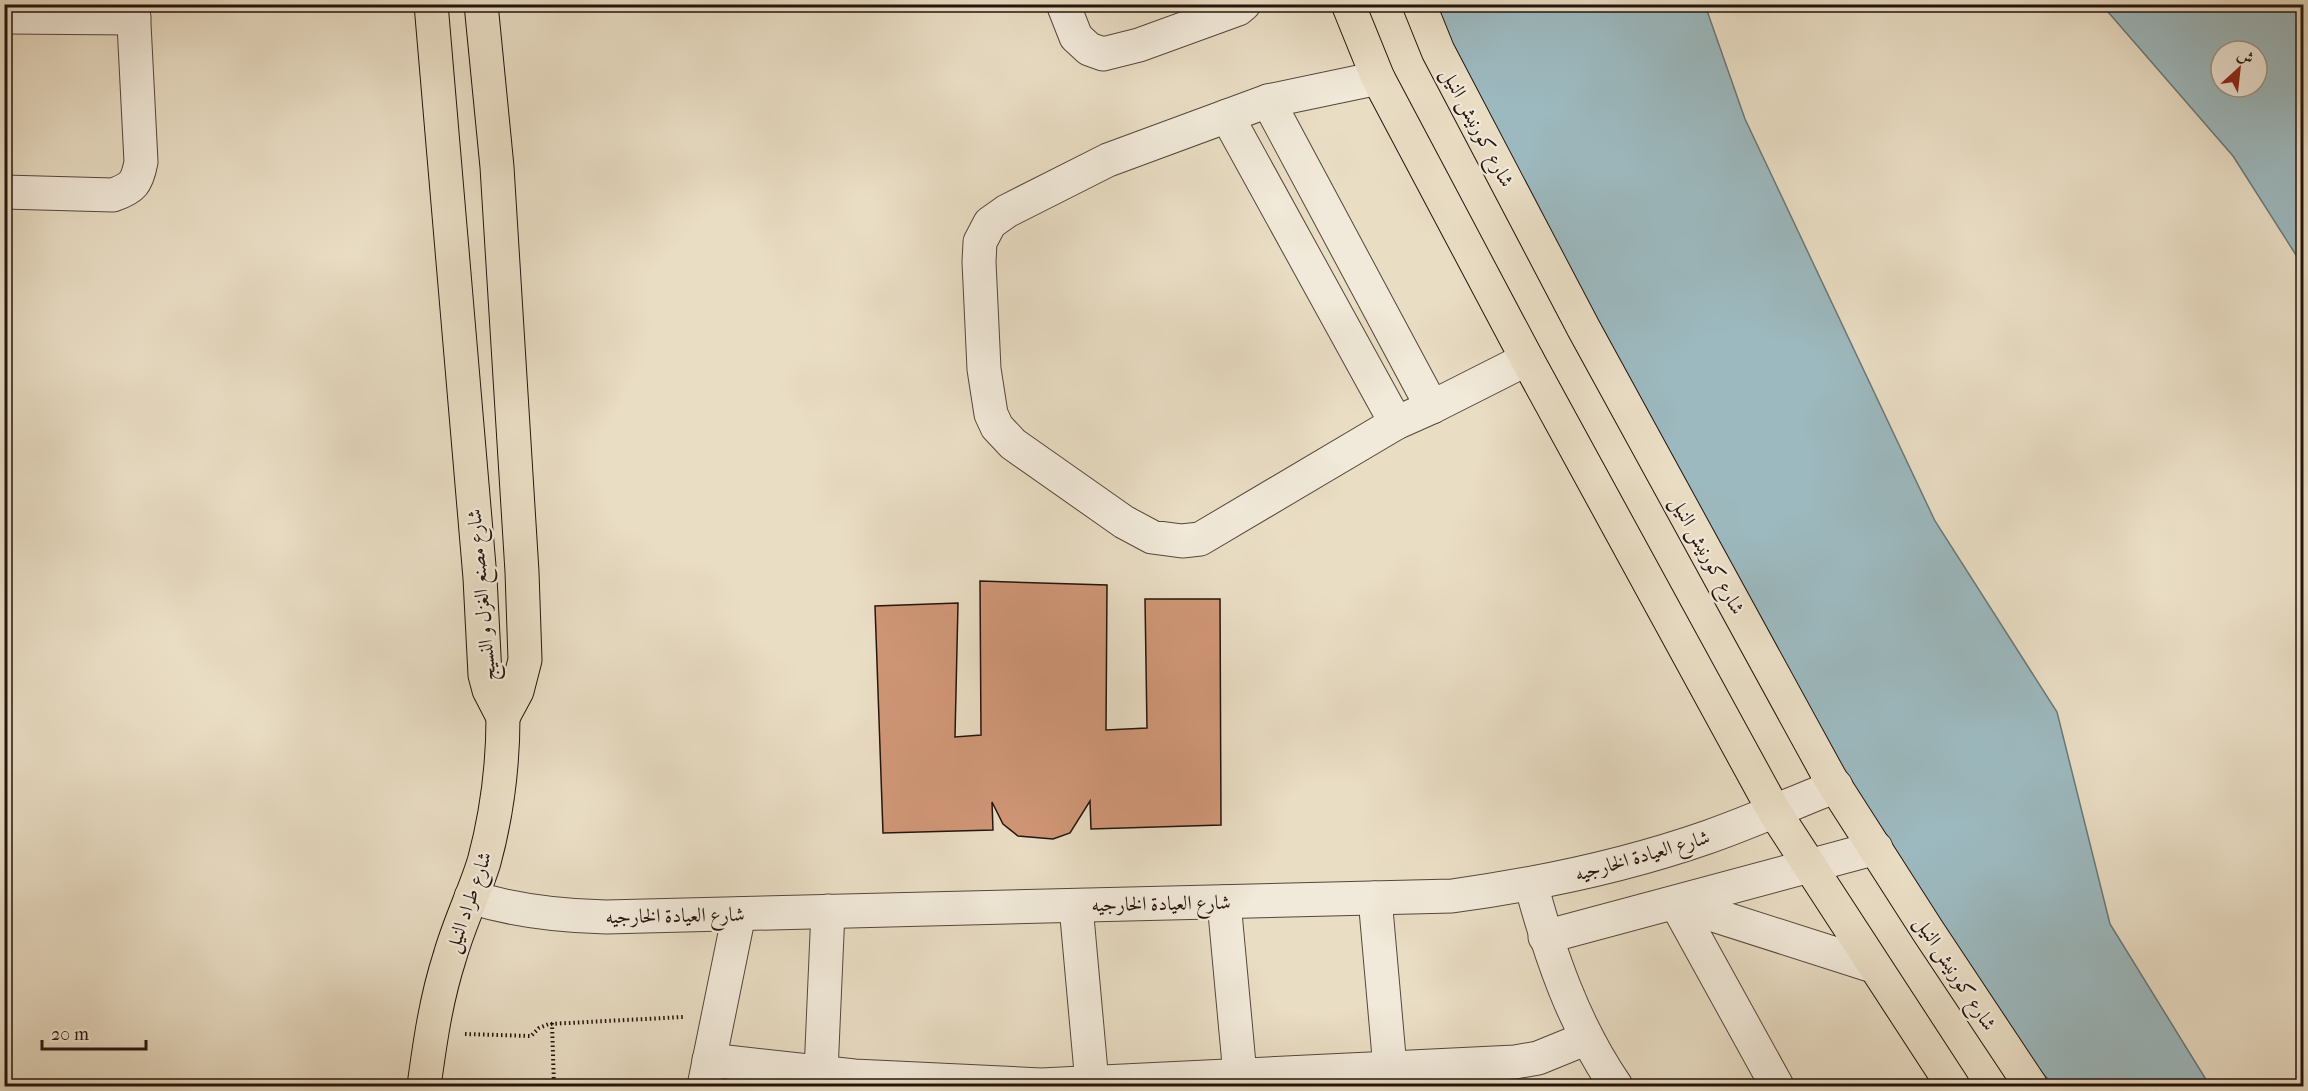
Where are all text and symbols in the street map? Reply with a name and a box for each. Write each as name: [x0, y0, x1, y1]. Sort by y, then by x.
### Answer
north arrow: [2209, 39, 2269, 99]
text: ش: [2234, 44, 2257, 68]
street label: شارع كورنيش النيل: [1431, 64, 1519, 194]
street label: شارع كورنيش النيل: [1660, 492, 1750, 621]
street label: شارع مصنع الغزل و النسيج: [463, 507, 506, 682]
street label: شارع العيادة الخارجيه: [1572, 825, 1714, 892]
street label: شارع طراد النيل: [440, 849, 502, 958]
street label: شارع العيادة الخارجيه: [1091, 891, 1231, 922]
street label: شارع العيادة الخارجيه: [605, 903, 745, 934]
street label: شارع كورنيش النيل: [1905, 912, 2001, 1038]
scale bar: [42, 1013, 146, 1051]
text: 20 m: [51, 1024, 89, 1045]

